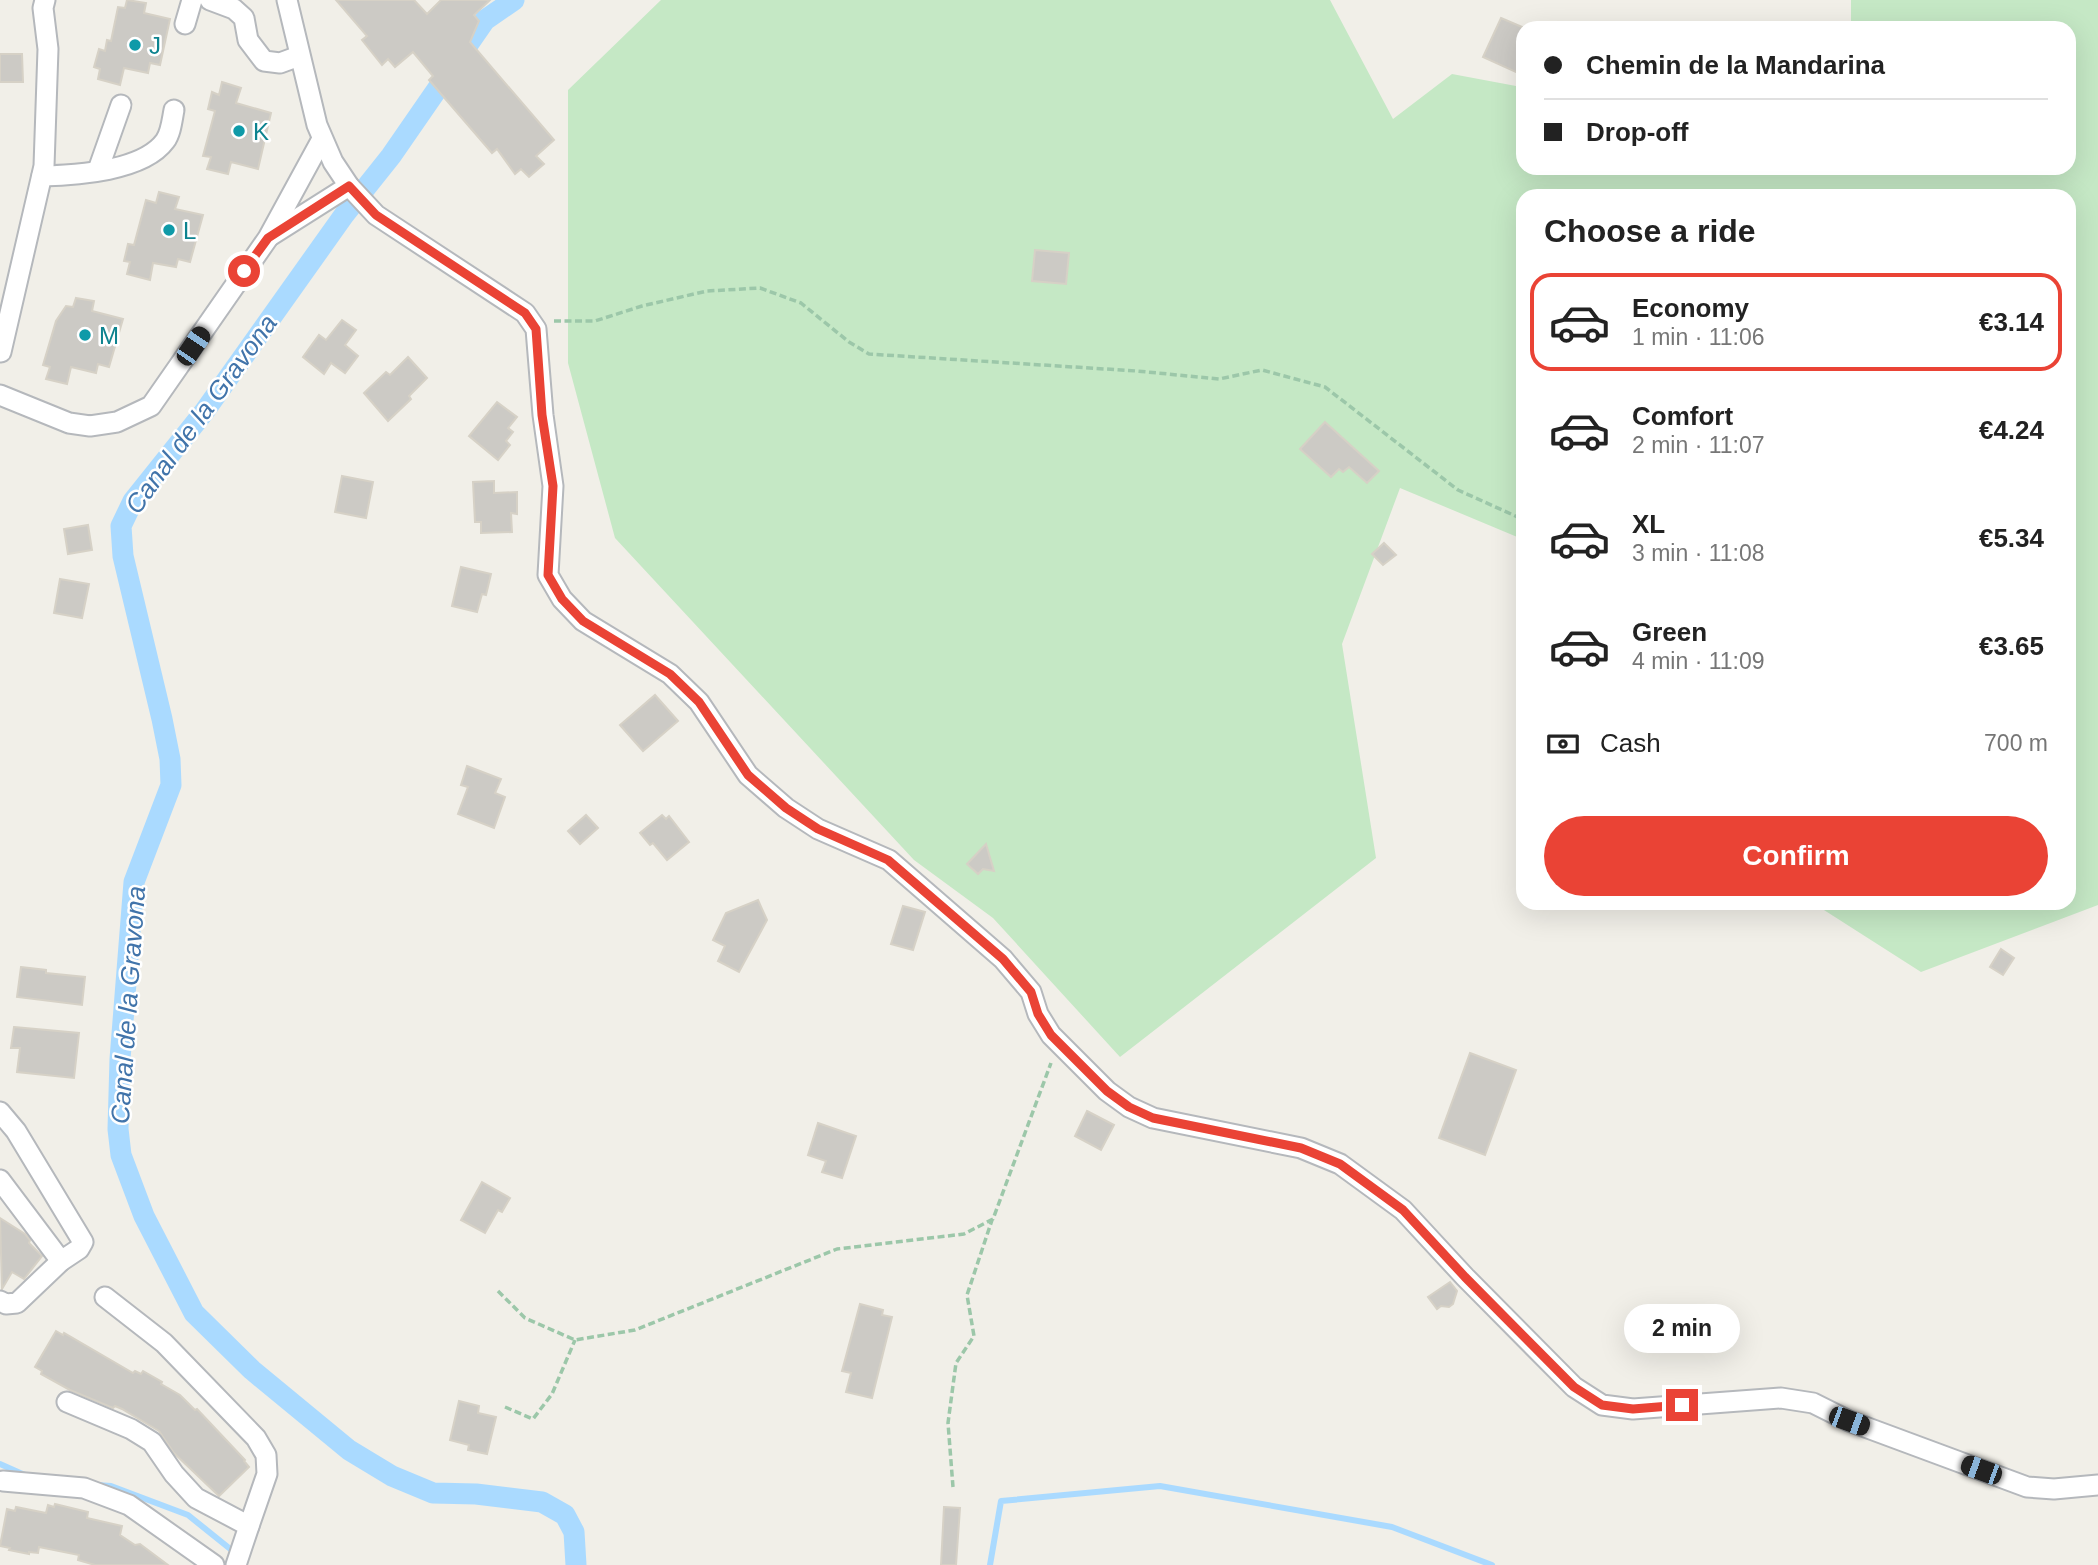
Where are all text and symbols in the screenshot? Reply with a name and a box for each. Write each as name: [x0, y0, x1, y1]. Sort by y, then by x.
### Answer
place label: J: [149, 32, 161, 59]
marker: J: [127, 37, 143, 53]
text: Chemin de la Mandarina: [1586, 50, 1885, 80]
text: Drop-off: [1586, 117, 1689, 147]
place label: K: [253, 118, 269, 145]
marker: K: [231, 123, 247, 139]
text: Choose a ride: [1544, 213, 1756, 249]
place label: L: [183, 217, 196, 244]
marker: L: [161, 222, 177, 238]
route start: [228, 255, 260, 287]
icon: car: [1548, 291, 1611, 354]
text: Economy: [1632, 293, 1749, 323]
text: €3.14: [1979, 307, 2044, 337]
water label: Canal de la Gravona: [119, 309, 283, 519]
place label: M: [99, 322, 119, 349]
car: [173, 323, 214, 369]
text: 1 min · 11:06: [1632, 324, 1765, 350]
marker: M: [77, 327, 93, 343]
icon: car: [1548, 399, 1611, 462]
text: Comfort: [1632, 401, 1733, 431]
text: €4.24: [1979, 415, 2044, 445]
text: 2 min · 11:07: [1632, 432, 1765, 458]
icon: car: [1548, 507, 1611, 570]
text: XL: [1632, 509, 1665, 539]
text: €5.34: [1979, 523, 2044, 553]
text: 3 min · 11:08: [1632, 540, 1765, 566]
icon: car: [1548, 615, 1611, 678]
text: Green: [1632, 617, 1707, 647]
text: €3.65: [1979, 631, 2044, 661]
text: 4 min · 11:09: [1632, 648, 1765, 674]
icon: cash: [1544, 725, 1582, 763]
text: Cash: [1600, 728, 1661, 758]
text: 700 m: [1984, 730, 2048, 756]
button: Confirm: [1544, 816, 2048, 896]
water label: Canal de la Gravona: [105, 885, 151, 1125]
callout: 2 min: [1624, 1304, 1740, 1352]
text: 2 min: [1652, 1315, 1712, 1341]
route end: [1666, 1389, 1698, 1421]
car: [1826, 1404, 1873, 1438]
car: [1958, 1453, 2005, 1487]

